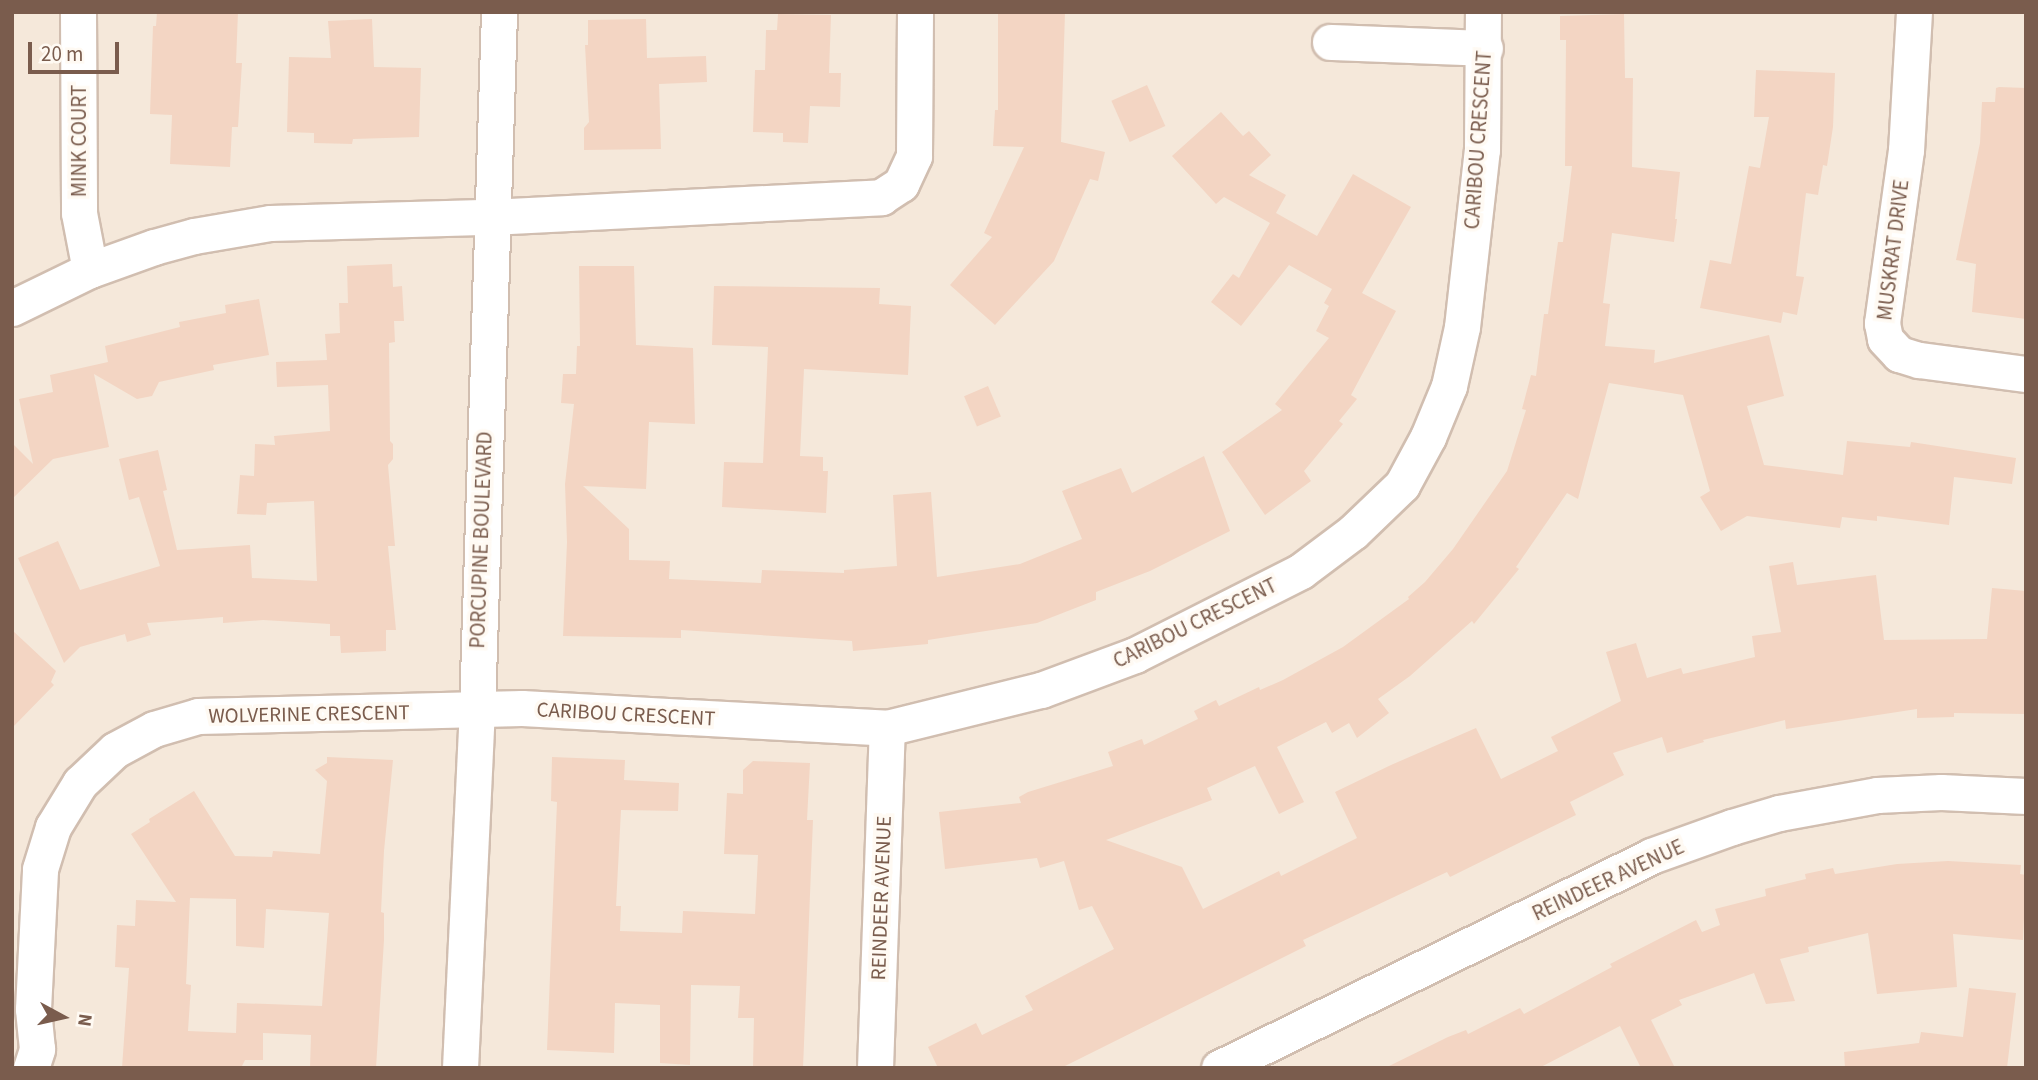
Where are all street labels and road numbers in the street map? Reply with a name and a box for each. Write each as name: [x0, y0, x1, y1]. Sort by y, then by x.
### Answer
street label: CARIBOU CRESCENT: [1459, 50, 1497, 230]
street label: MINK COURT: [66, 85, 92, 197]
street label: MUSKRAT DRIVE: [1872, 178, 1914, 322]
street label: PORCUPINE BOULEVARD: [465, 431, 497, 649]
street label: CARIBOU CRESCENT: [1109, 572, 1281, 674]
street label: CARIBOU CRESCENT: [536, 697, 716, 731]
street label: WOLVERINE CRESCENT: [208, 700, 410, 728]
street label: REINDEER AVENUE: [866, 815, 896, 981]
street label: REINDEER AVENUE: [1528, 834, 1688, 926]

